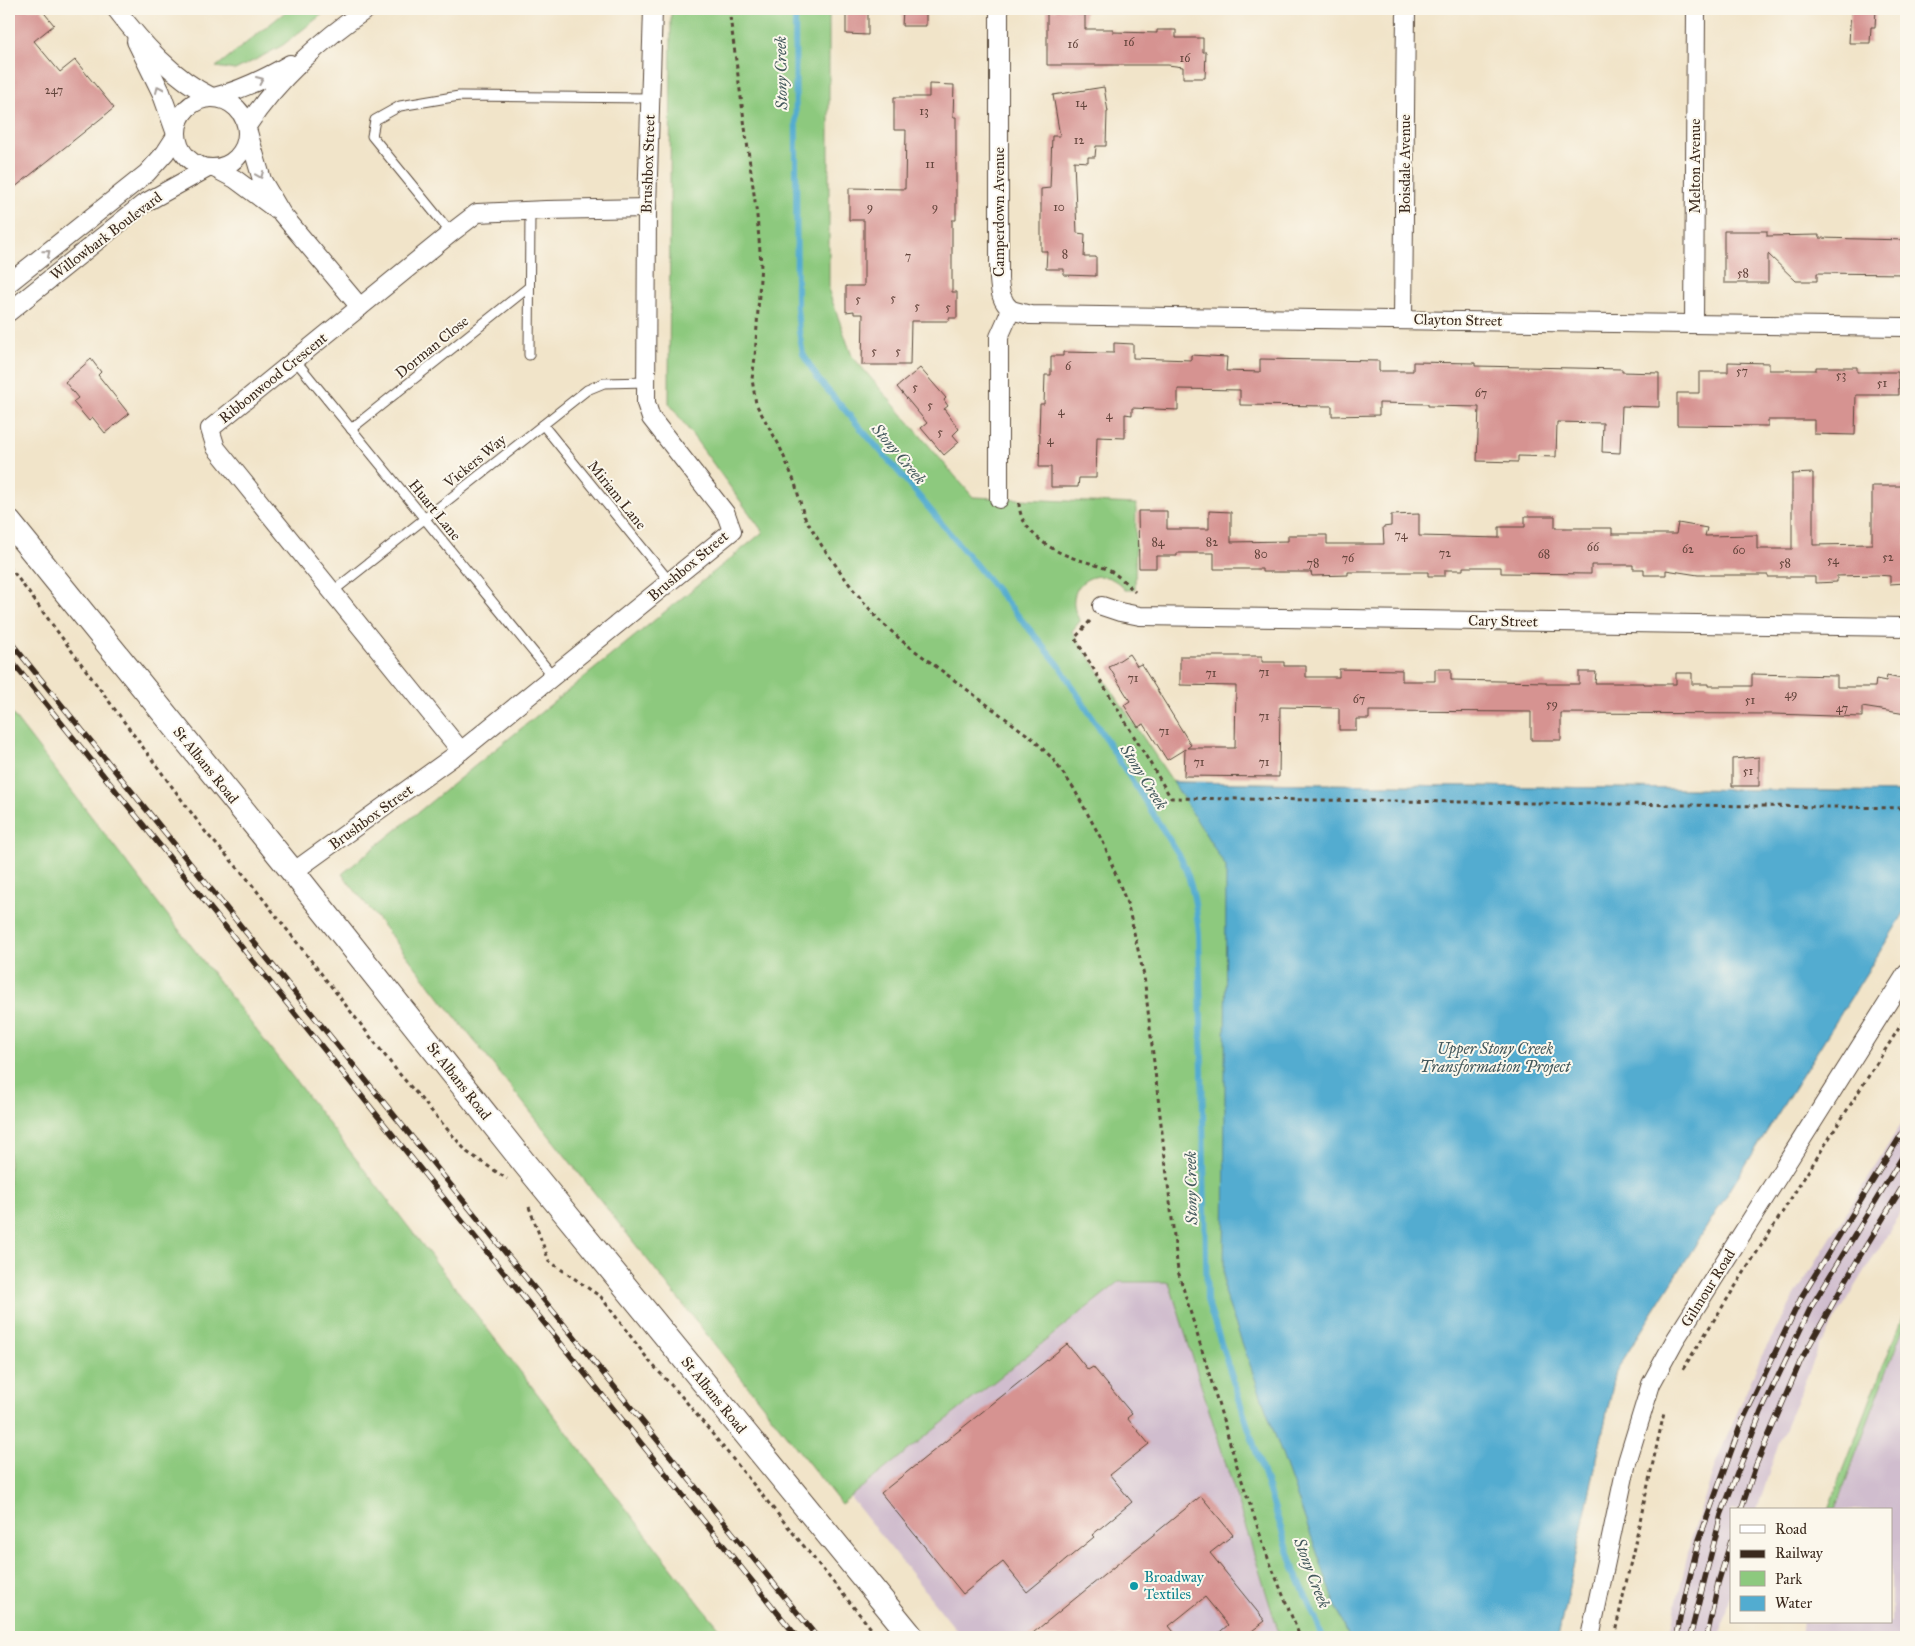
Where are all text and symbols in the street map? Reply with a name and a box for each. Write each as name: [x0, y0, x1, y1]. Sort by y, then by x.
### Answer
house number: 16: [1124, 35, 1135, 49]
water label: Stony Creek: [771, 36, 791, 111]
house number: 16: [1068, 37, 1079, 51]
house number: 16: [1180, 51, 1191, 65]
one-way arrow: [255, 76, 264, 87]
house number: 247: [45, 83, 63, 97]
one-way arrow: [155, 85, 166, 94]
house number: 14: [1075, 96, 1087, 110]
house number: 13: [919, 104, 929, 118]
street label: Brushbox Street: [637, 113, 659, 214]
street label: Boisdale Avenue: [1396, 114, 1414, 214]
street label: Melton Avenue: [1686, 119, 1704, 213]
house number: 12: [1074, 133, 1084, 147]
street label: Camperdown Avenue: [990, 147, 1008, 277]
house number: 11: [925, 157, 935, 171]
one-way arrow: [254, 170, 265, 179]
street label: Willowbark Boulevard: [46, 188, 166, 284]
house number: 9: [867, 200, 873, 214]
house number: 9: [932, 200, 938, 214]
house number: 10: [1053, 200, 1065, 214]
house number: 8: [1062, 247, 1068, 261]
house number: 7: [905, 249, 911, 263]
one-way arrow: [41, 250, 51, 259]
house number: 58: [1737, 266, 1749, 280]
house number: 5: [890, 291, 896, 305]
house number: 5: [855, 292, 861, 306]
house number: 5: [914, 299, 920, 313]
house number: 5: [945, 300, 951, 314]
street label: Clayton Street: [1413, 310, 1503, 330]
street label: Dorman Close: [392, 312, 472, 382]
street label: Ribbonwood Crescent: [215, 328, 331, 427]
house number: 5: [871, 344, 877, 358]
house number: 5: [895, 344, 901, 358]
house number: 6: [1065, 359, 1072, 373]
house number: 57: [1736, 364, 1748, 378]
house number: 53: [1836, 368, 1846, 382]
house number: 51: [1877, 376, 1887, 390]
house number: 5: [912, 380, 918, 394]
house number: 67: [1475, 386, 1487, 400]
house number: 5: [927, 398, 933, 412]
house number: 4: [1058, 404, 1065, 418]
house number: 4: [1106, 408, 1113, 422]
water label: Stony Creek: [867, 419, 930, 488]
house number: 5: [937, 425, 943, 439]
street label: Vickers Way: [439, 430, 511, 492]
house number: 4: [1047, 433, 1054, 447]
street label: Miriam Lane: [584, 457, 650, 533]
street label: Huart Lane: [405, 476, 465, 544]
street label: Brushbox Street: [644, 527, 732, 605]
house number: 74: [1395, 528, 1408, 542]
house number: 84: [1151, 535, 1165, 549]
house number: 82: [1206, 535, 1218, 549]
house number: 66: [1587, 540, 1600, 554]
house number: 62: [1682, 542, 1694, 556]
house number: 60: [1732, 543, 1746, 557]
house number: 72: [1439, 546, 1451, 560]
house number: 80: [1254, 547, 1268, 561]
house number: 68: [1538, 547, 1550, 561]
house number: 52: [1882, 550, 1894, 564]
house number: 76: [1342, 551, 1355, 565]
house number: 54: [1827, 553, 1839, 567]
house number: 78: [1307, 556, 1319, 570]
house number: 58: [1779, 556, 1791, 570]
street label: Cary Street: [1468, 611, 1539, 631]
house number: 71: [1258, 665, 1270, 679]
house number: 71: [1205, 666, 1217, 680]
house number: 71: [1127, 671, 1139, 685]
house number: 49: [1784, 687, 1798, 701]
house number: 67: [1353, 692, 1365, 706]
house number: 51: [1745, 693, 1755, 707]
house number: 59: [1546, 697, 1558, 711]
house number: 47: [1836, 701, 1848, 715]
house number: 71: [1258, 709, 1270, 723]
street label: St Albans Road: [170, 723, 243, 807]
house number: 71: [1158, 724, 1170, 738]
water label: Stony Creek: [1116, 740, 1172, 813]
house number: 71: [1193, 755, 1205, 769]
house number: 71: [1258, 755, 1270, 769]
house number: 51: [1743, 764, 1753, 778]
street label: Brushbox Street: [326, 780, 417, 853]
street label: St Albans Road: [423, 1039, 495, 1124]
water label: Upper Stony Creek Transformation Project: [1420, 1039, 1571, 1077]
water label: Stony Creek: [1181, 1151, 1201, 1226]
street label: Gilmour Road: [1677, 1245, 1739, 1330]
street label: St Albans Road: [678, 1353, 751, 1437]
legend: [1730, 1508, 1892, 1624]
text: Road: [1775, 1520, 1807, 1538]
water label: Stony Creek: [1290, 1534, 1334, 1611]
text: Railway: [1775, 1544, 1824, 1562]
place label: Broadway Textiles: [1144, 1568, 1205, 1603]
text: Park: [1775, 1570, 1802, 1588]
marker: Broadway Textiles: [1128, 1580, 1140, 1592]
text: Water: [1775, 1594, 1812, 1612]

